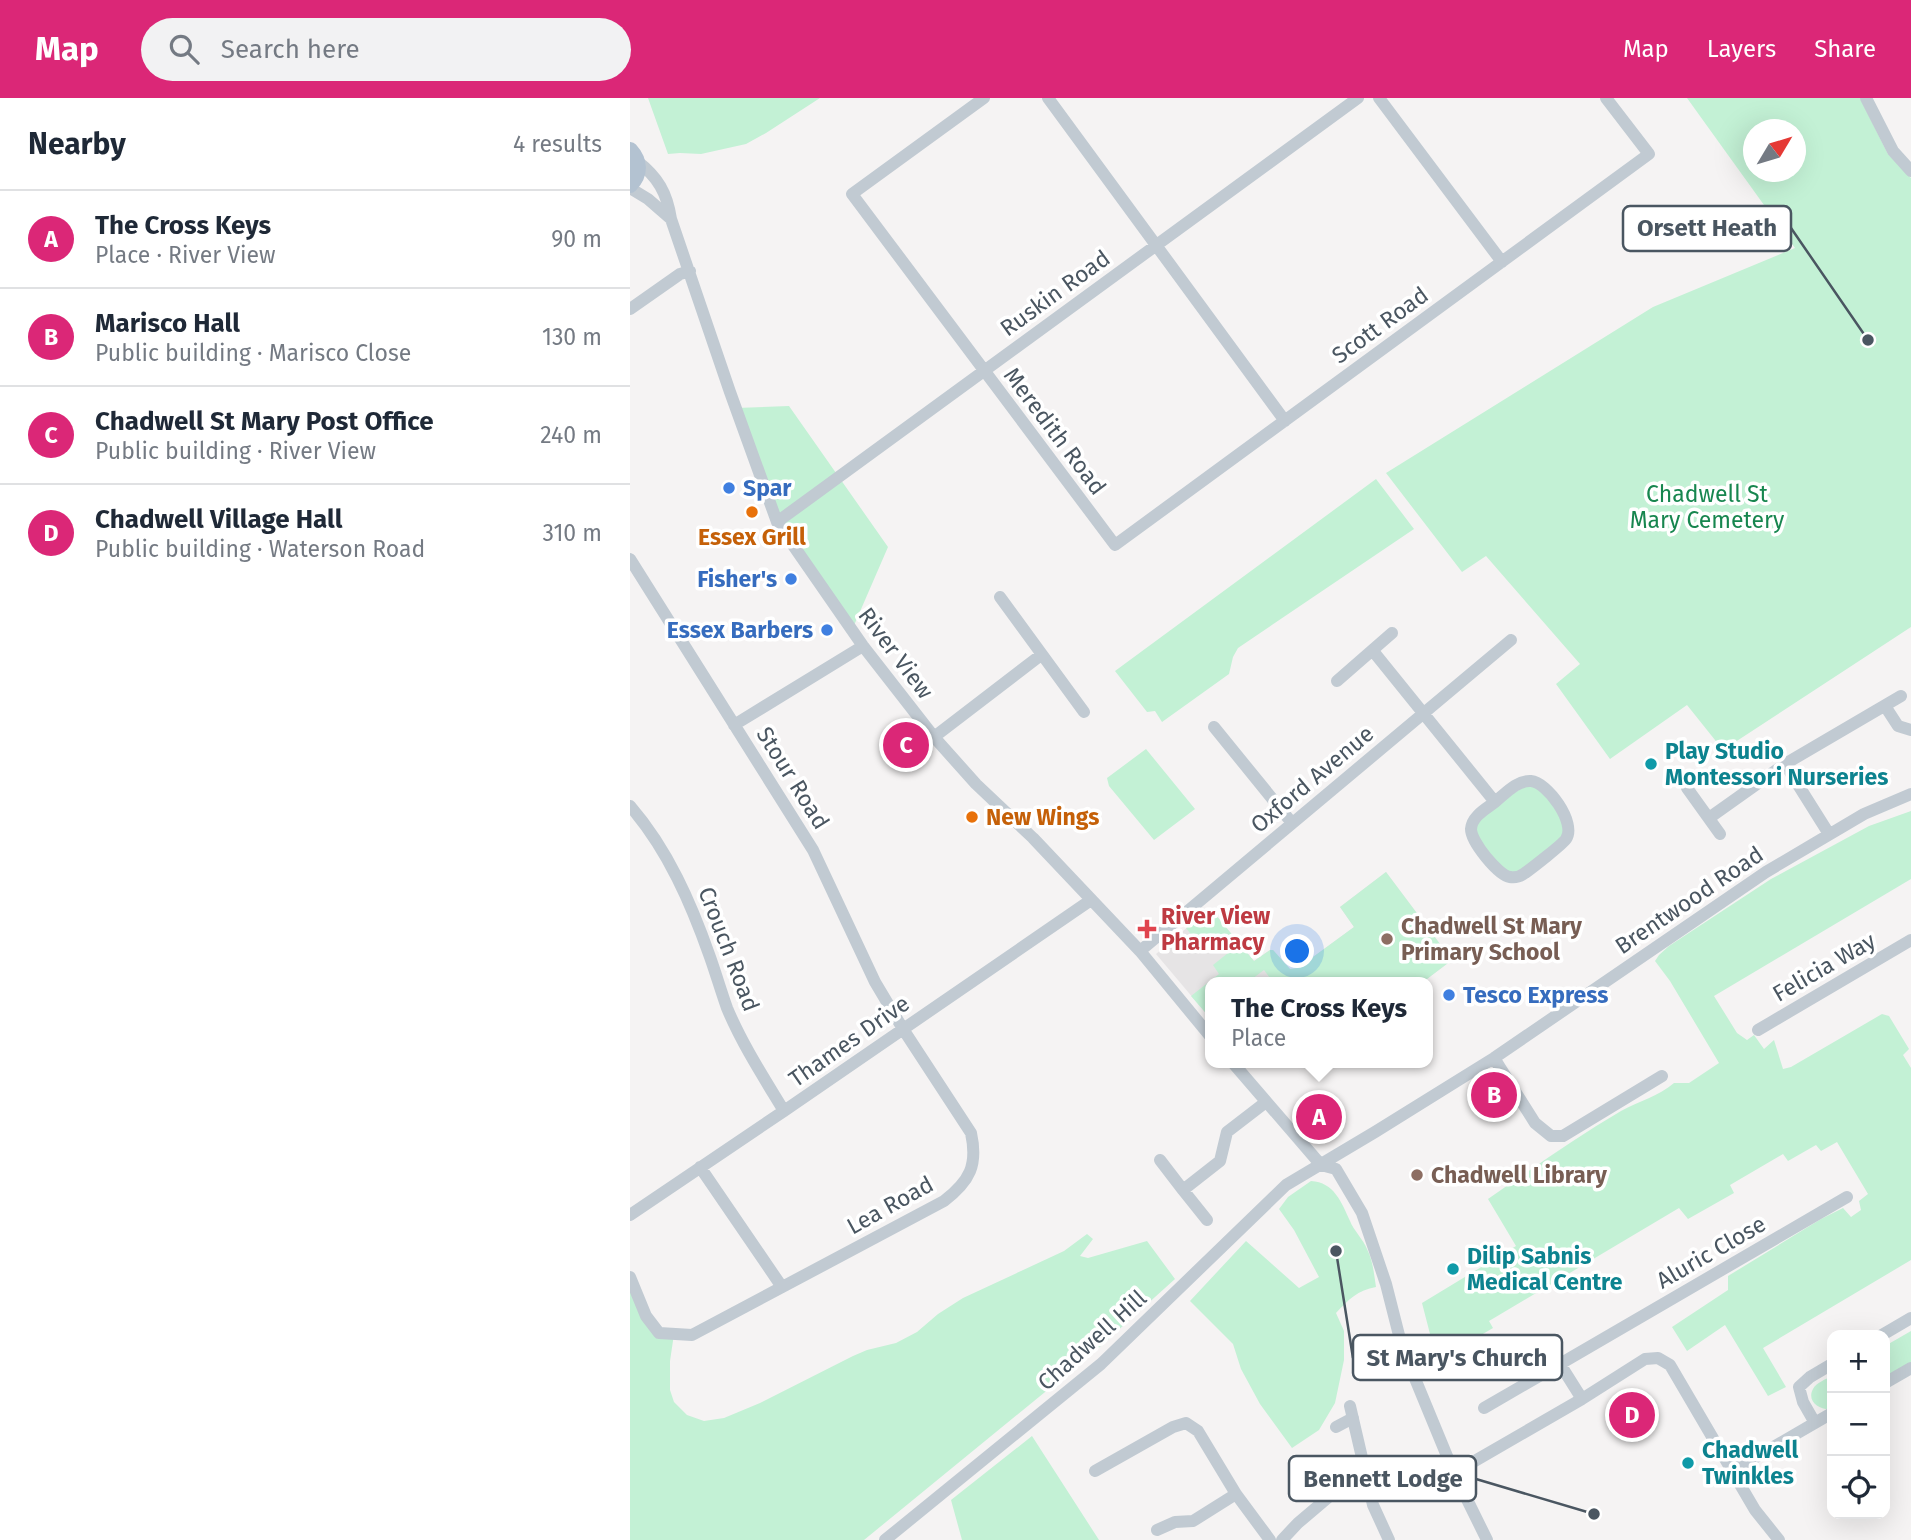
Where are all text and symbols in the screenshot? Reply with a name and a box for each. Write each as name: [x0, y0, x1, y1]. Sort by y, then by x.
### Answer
search box: [141, 18, 631, 81]
text: Map: [35, 29, 99, 69]
icon: search: [165, 30, 203, 68]
text: Search here: [221, 34, 360, 65]
text: Map: [1623, 35, 1669, 63]
text: Layers: [1707, 35, 1776, 63]
text: Share: [1814, 35, 1876, 63]
north arrow: [1743, 119, 1806, 182]
text: Nearby: [28, 126, 126, 162]
text: 4 results: [513, 130, 602, 158]
callout: Orsett Heath: [1623, 206, 1791, 251]
text: The Cross Keys: [95, 210, 271, 241]
text: Orsett Heath: [1637, 214, 1777, 242]
text: A: [44, 225, 58, 253]
text: 90 m: [551, 225, 602, 253]
text: Place · River View: [95, 241, 275, 269]
street label: Ruskin Road: [995, 244, 1115, 342]
street label: Scott Road: [1326, 281, 1434, 369]
text: Marisco Hall: [95, 308, 240, 339]
text: B: [44, 323, 58, 351]
text: 130 m: [542, 323, 602, 351]
text: Public building · Marisco Close: [95, 339, 411, 367]
street label: Meredith Road: [998, 362, 1112, 500]
text: Chadwell St Mary Post Office: [95, 406, 434, 437]
text: C: [44, 421, 58, 449]
text: 240 m: [540, 421, 602, 449]
text: Public building · River View: [95, 437, 376, 465]
place label: Spar: [743, 474, 792, 502]
marker: Spar: [721, 480, 737, 496]
park label: Chadwell St Mary Cemetery: [1630, 480, 1785, 534]
text: Chadwell Village Hall: [95, 504, 342, 535]
marker: Essex Grill: [744, 504, 760, 520]
text: D: [44, 519, 58, 547]
text: 310 m: [542, 519, 602, 547]
place label: Essex Grill: [698, 523, 806, 551]
text: Public building · Waterson Road: [95, 535, 425, 563]
place label: Fisher's: [697, 565, 777, 593]
marker: Fisher's: [783, 571, 799, 587]
street label: River View: [852, 602, 940, 705]
place label: Essex Barbers: [667, 616, 813, 644]
marker: Essex Barbers: [819, 622, 835, 638]
pin: C: [883, 719, 929, 771]
street label: Oxford Avenue: [1245, 719, 1379, 839]
street label: Stour Road: [751, 722, 835, 834]
place label: Play Studio Montessori Nurseries: [1665, 737, 1888, 791]
marker: Play Studio Montessori Nurseries: [1643, 756, 1659, 772]
place label: New Wings: [986, 803, 1099, 831]
marker: New Wings: [964, 809, 980, 825]
street label: Brentwood Road: [1610, 840, 1768, 960]
street label: Crouch Road: [692, 883, 766, 1015]
place label: River View Pharmacy: [1161, 902, 1271, 956]
place label: Chadwell St Mary Primary School: [1401, 912, 1583, 966]
marker: River View Pharmacy: [1139, 921, 1155, 937]
street label: Felicia Way: [1768, 926, 1881, 1008]
marker: Chadwell St Mary Primary School: [1379, 931, 1395, 947]
your location: [1280, 934, 1314, 968]
popup: [1205, 977, 1433, 1068]
place label: Tesco Express: [1463, 981, 1608, 1009]
marker: Tesco Express: [1441, 987, 1457, 1003]
street label: Thames Drive: [783, 989, 915, 1093]
text: The Cross Keys: [1231, 993, 1407, 1024]
text: Place: [1231, 1024, 1286, 1052]
pin: B: [1471, 1069, 1517, 1121]
pin: A: [1296, 1091, 1342, 1143]
place label: Chadwell Library: [1431, 1161, 1608, 1189]
marker: Chadwell Library: [1409, 1167, 1425, 1183]
street label: Lea Road: [842, 1170, 938, 1240]
street label: Aluric Close: [1651, 1209, 1771, 1295]
place label: Dilip Sabnis Medical Centre: [1467, 1242, 1623, 1296]
marker: Dilip Sabnis Medical Centre: [1445, 1261, 1461, 1277]
street label: Chadwell Hill: [1032, 1284, 1152, 1396]
map controls: [1827, 1330, 1890, 1519]
button: +: [1827, 1330, 1890, 1393]
callout: St Mary's Church: [1353, 1335, 1562, 1380]
text: St Mary's Church: [1367, 1344, 1547, 1372]
pin: D: [1609, 1389, 1655, 1441]
button: −: [1827, 1393, 1890, 1456]
place label: Chadwell Twinkles: [1702, 1436, 1798, 1490]
marker: Chadwell Twinkles: [1680, 1455, 1696, 1471]
callout: Bennett Lodge: [1289, 1456, 1476, 1501]
button: locate: [1827, 1456, 1890, 1519]
text: Bennett Lodge: [1303, 1465, 1463, 1493]

